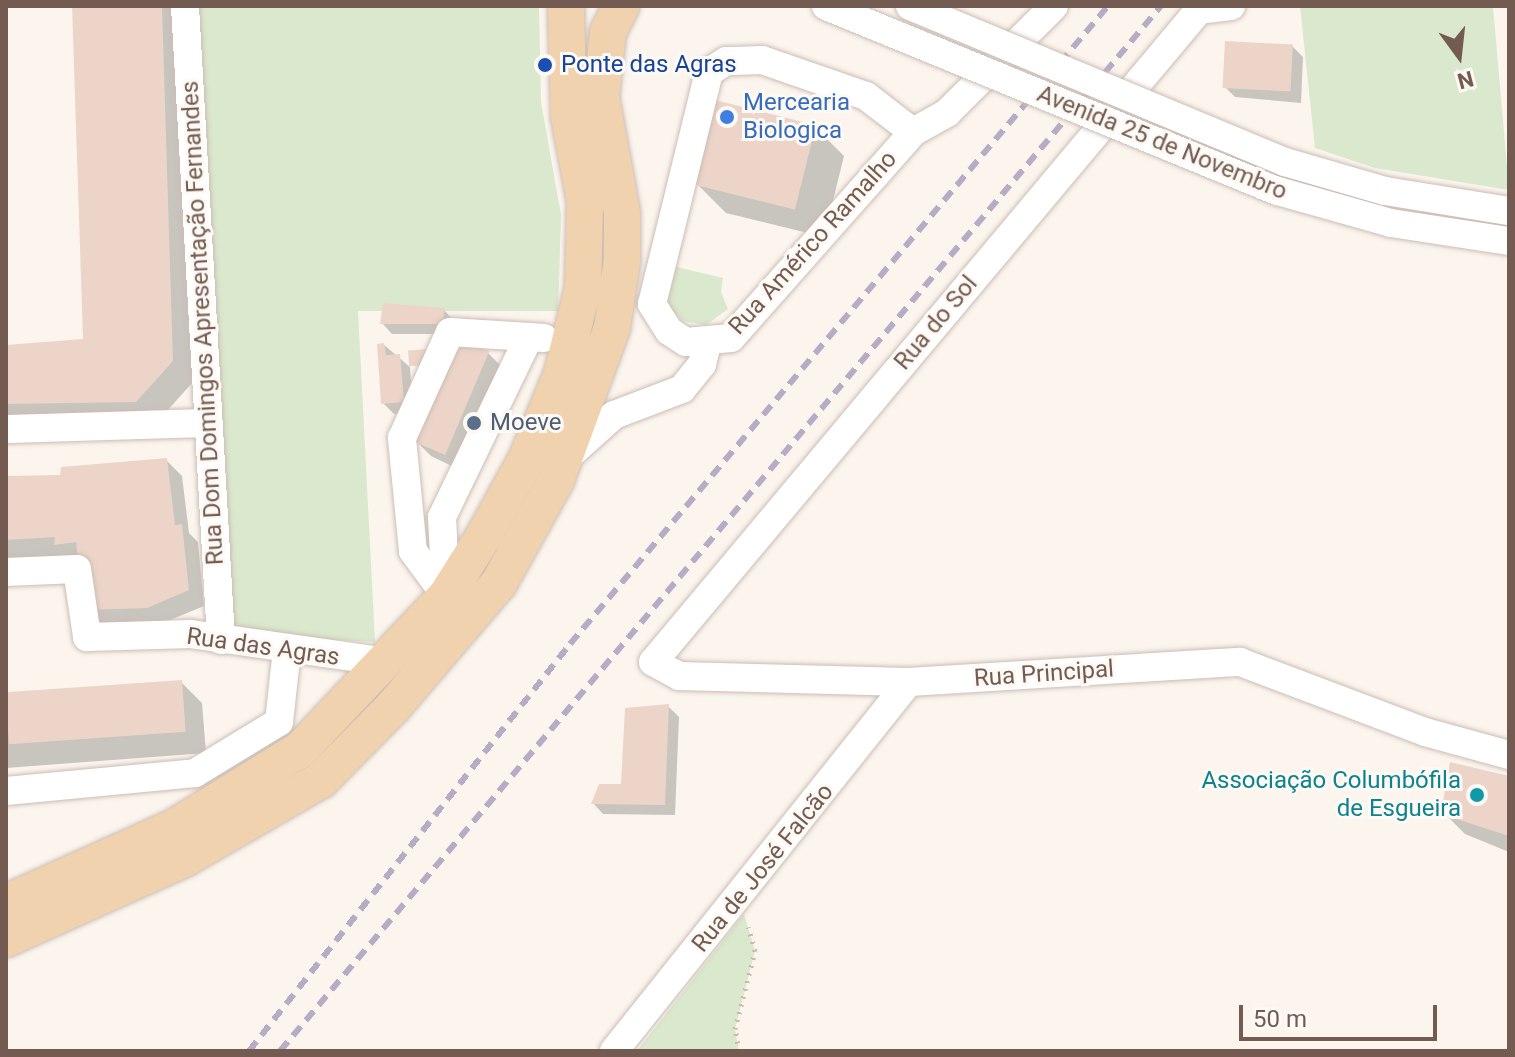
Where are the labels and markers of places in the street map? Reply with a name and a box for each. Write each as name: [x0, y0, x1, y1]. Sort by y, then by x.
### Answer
place label: Ponte das Agras: [561, 51, 737, 79]
marker: Ponte das Agras: [536, 56, 554, 74]
place label: Mercearia Biologica: [743, 89, 850, 145]
marker: Mercearia Biologica: [718, 108, 736, 126]
place label: Moeve: [490, 409, 561, 437]
marker: Moeve: [465, 414, 483, 432]
place label: Associação Columbófila de Esgueira: [1201, 767, 1461, 823]
marker: Associação Columbófila de Esgueira: [1468, 786, 1486, 804]

